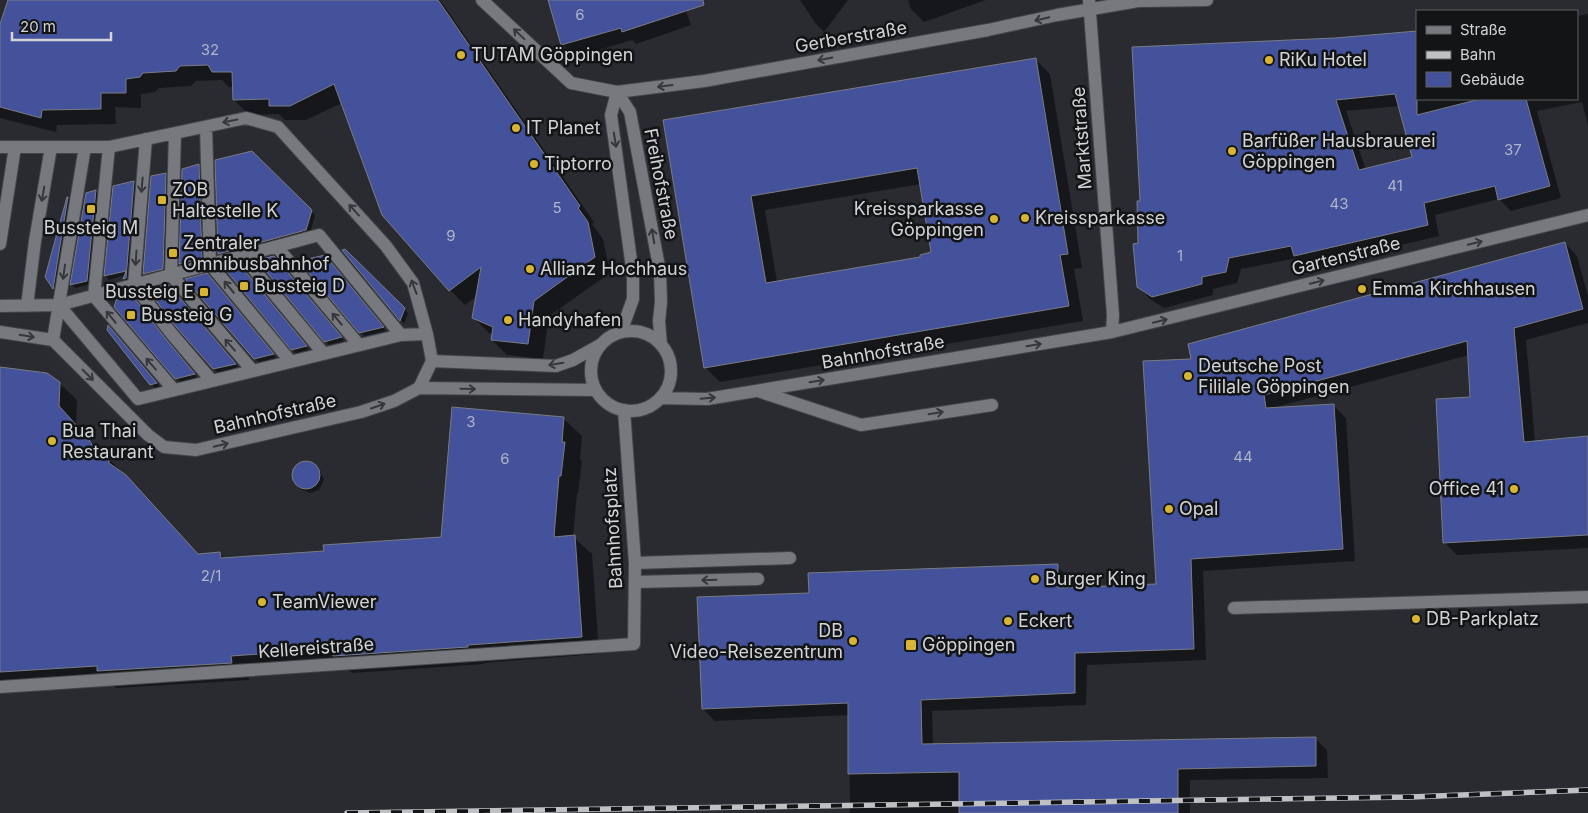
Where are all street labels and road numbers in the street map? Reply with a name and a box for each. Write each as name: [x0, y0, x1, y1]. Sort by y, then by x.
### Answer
street label: Gerberstraße: [793, 16, 908, 57]
street label: Marktstraße: [1067, 86, 1096, 190]
street label: Freihofstraße: [640, 126, 683, 241]
street label: Gartenstraße: [1289, 232, 1402, 279]
street label: Bahnhofstraße: [820, 330, 946, 373]
street label: Bahnhofstraße: [212, 389, 338, 438]
street label: Bahnhofsplatz: [599, 467, 626, 589]
street label: Kellereistraße: [257, 633, 375, 662]

